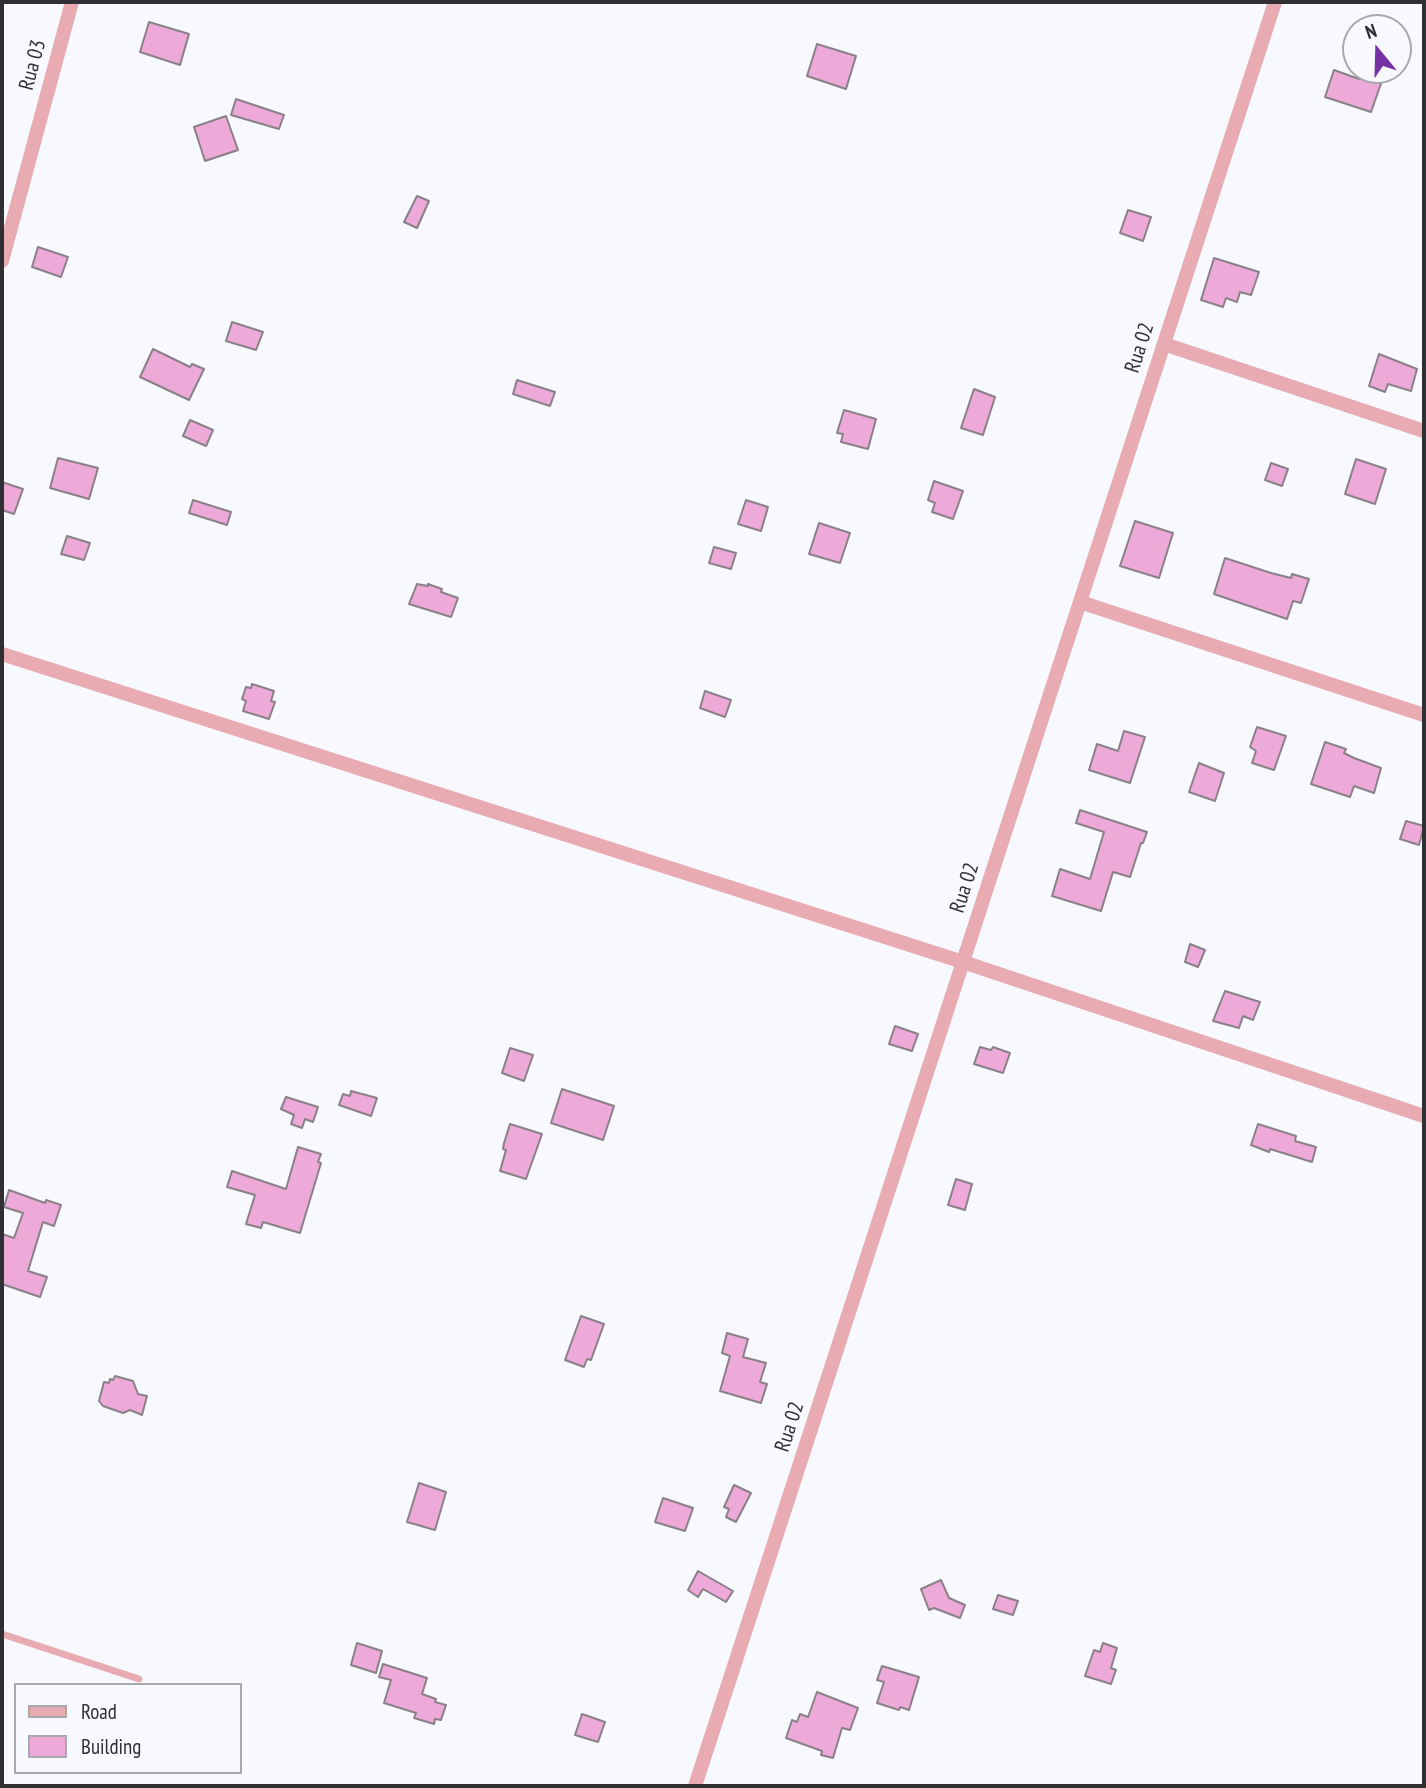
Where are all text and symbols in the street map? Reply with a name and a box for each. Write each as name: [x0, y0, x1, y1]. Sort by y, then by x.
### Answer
north arrow: [1342, 14, 1412, 84]
text: N: [1362, 18, 1380, 44]
street label: Rua 03: [14, 37, 52, 93]
street label: Rua 02: [1120, 320, 1160, 376]
street label: Rua 02: [945, 860, 985, 916]
street label: Rua 02: [770, 1399, 810, 1455]
legend: [14, 1683, 242, 1774]
text: Road: [81, 1698, 117, 1725]
text: Building: [81, 1733, 141, 1760]

